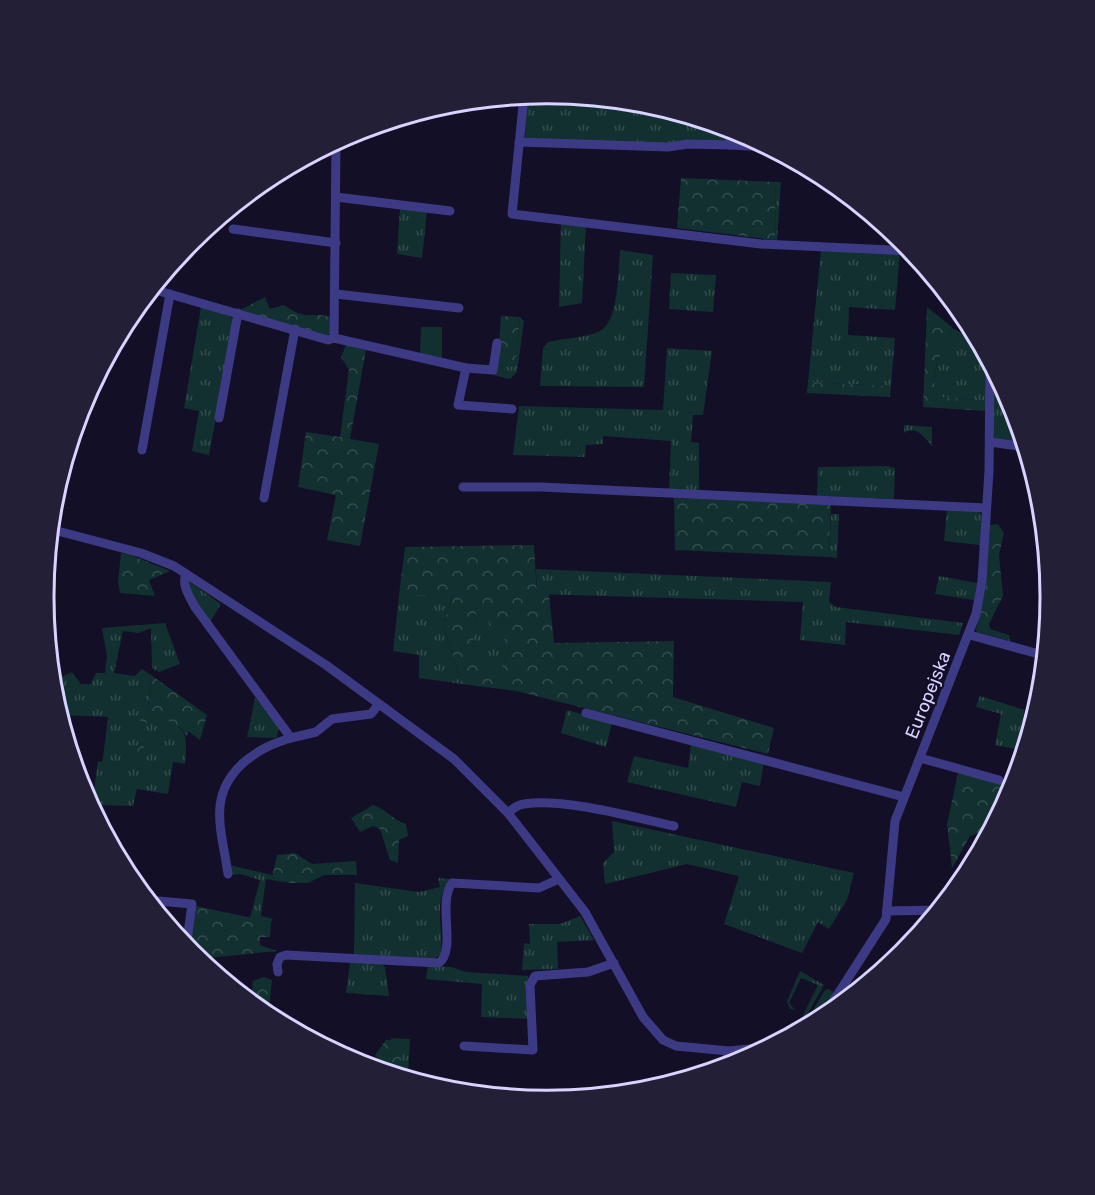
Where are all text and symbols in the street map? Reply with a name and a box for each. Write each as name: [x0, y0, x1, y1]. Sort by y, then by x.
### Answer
street label: Europejska: [901, 648, 955, 742]

